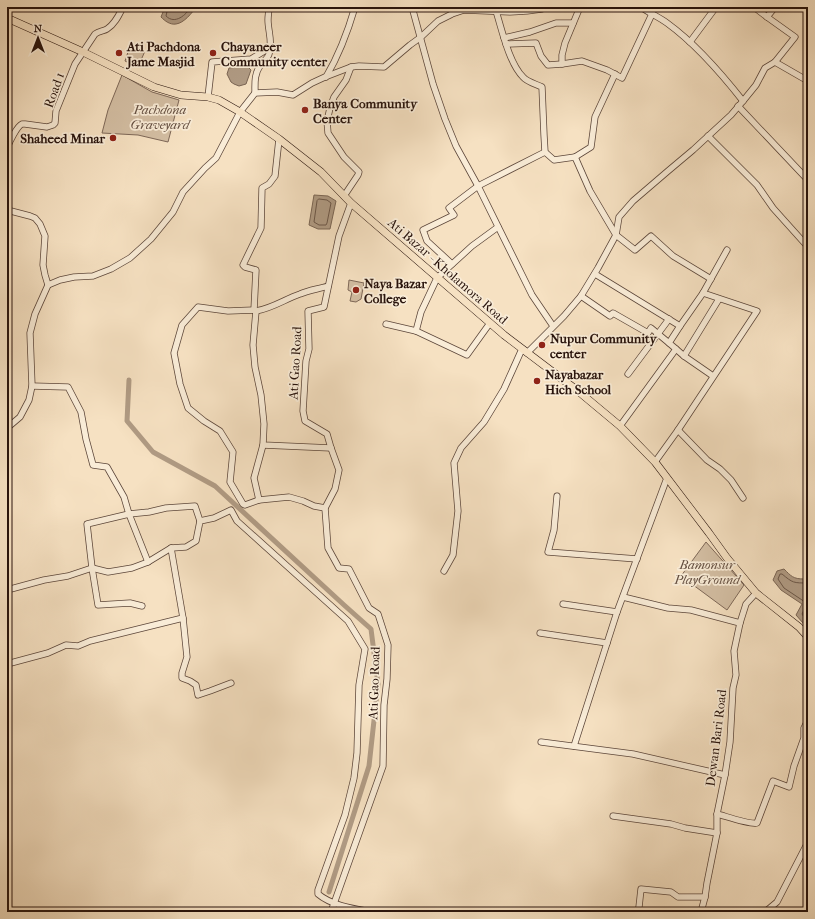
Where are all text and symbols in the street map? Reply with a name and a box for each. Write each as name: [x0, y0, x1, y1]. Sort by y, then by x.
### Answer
north arrow: [18, 18, 58, 58]
text: N: [34, 22, 43, 35]
place label: Ati Pachdona Jame Masjid: [125, 39, 201, 70]
place label: Chayaneer Community center: [221, 39, 327, 70]
marker: Ati Pachdona Jame Masjid: [114, 48, 124, 58]
marker: Chayaneer Community center: [208, 48, 218, 58]
street label: Road 1: [41, 70, 67, 110]
place label: Banya Community Center: [313, 96, 418, 126]
park label: Pachdona Graveyard: [131, 102, 192, 132]
marker: Banya Community Center: [300, 105, 310, 115]
place label: Shaheed Minar: [20, 131, 105, 146]
marker: Shaheed Minar: [108, 133, 118, 143]
street label: Ati Bazar - Kholamora Road: [384, 214, 512, 328]
place label: Naya Bazar College: [364, 276, 427, 307]
marker: Naya Bazar College: [351, 285, 361, 295]
street label: Ati Gao Road: [286, 325, 304, 401]
place label: Nupur Community center: [550, 331, 658, 361]
marker: Nupur Community center: [537, 340, 547, 350]
place label: Nayabazar Hich School: [545, 367, 612, 397]
marker: Nayabazar Hich School: [532, 376, 542, 386]
park label: Bamonsur PlayGround: [673, 557, 742, 587]
street label: Ati Gao Road: [365, 645, 383, 721]
street label: Dewan Bari Road: [703, 688, 730, 787]

